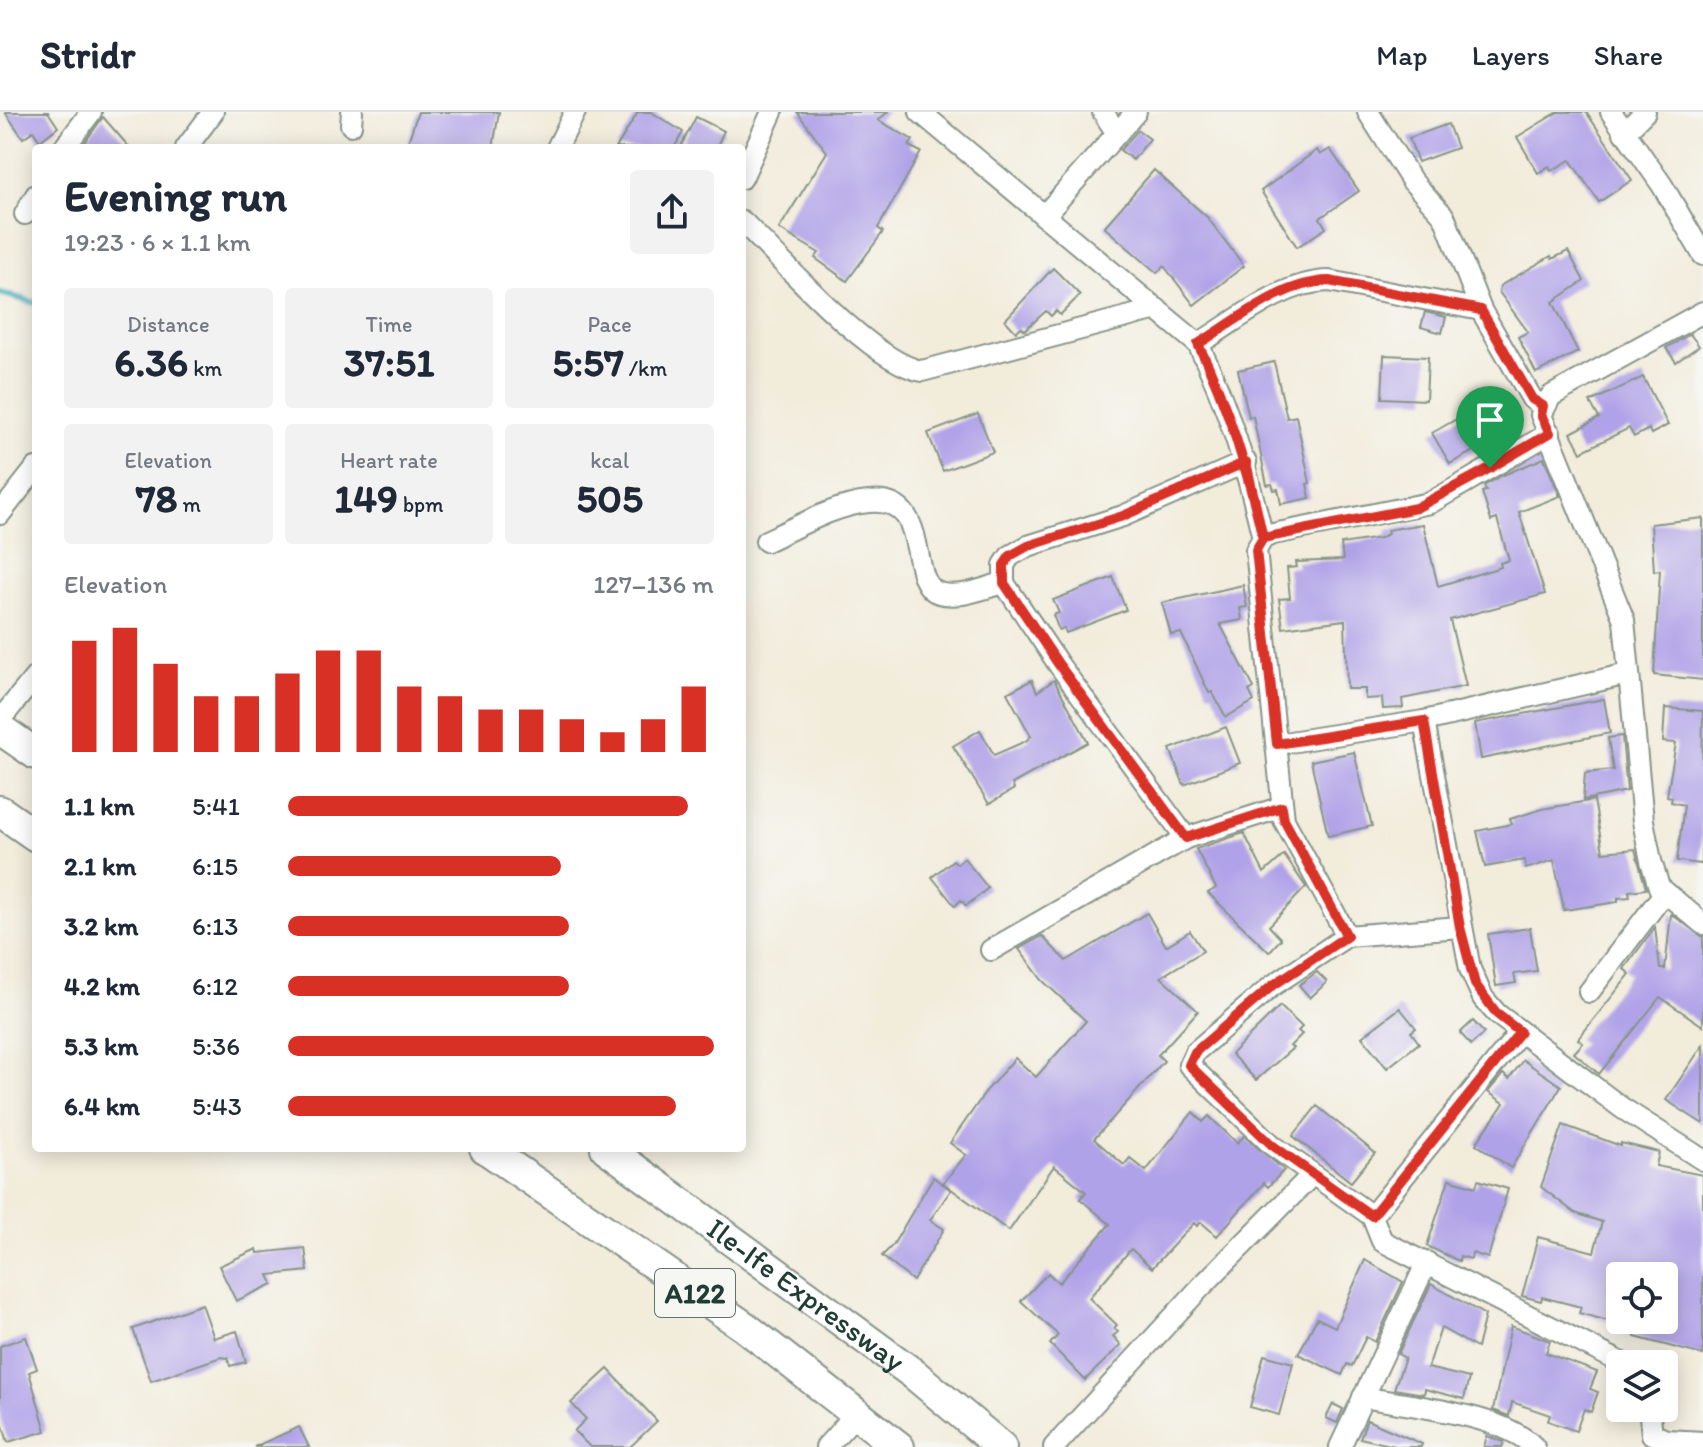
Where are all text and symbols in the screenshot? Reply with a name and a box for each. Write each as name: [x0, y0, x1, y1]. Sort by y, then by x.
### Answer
text: Stridr: [40, 32, 135, 78]
text: Map: [1376, 38, 1428, 72]
text: Layers: [1472, 38, 1550, 72]
text: Share: [1594, 38, 1663, 72]
text: Evening run: [64, 169, 287, 222]
button: share: [630, 170, 714, 254]
text: 19:23 · 6 × 1.1 km: [64, 226, 251, 258]
text: Distance: [127, 311, 210, 338]
text: Time: [366, 311, 412, 338]
text: Pace: [588, 311, 632, 338]
text: 6.36: [114, 338, 188, 386]
text: 37:51: [343, 338, 434, 386]
text: 5:57: [552, 338, 624, 386]
text: km: [188, 355, 222, 382]
text: /km: [624, 355, 667, 382]
pin: [1456, 386, 1524, 468]
icon: arrive: [1468, 398, 1512, 442]
text: Elevation: [125, 447, 212, 474]
text: Heart rate: [340, 447, 438, 474]
text: kcal: [590, 447, 629, 474]
text: 78: [136, 474, 177, 522]
text: 149: [334, 474, 398, 522]
text: 505: [576, 474, 643, 522]
text: m: [177, 491, 201, 518]
text: bpm: [398, 491, 444, 518]
text: Elevation: [64, 568, 167, 600]
text: 127–136 m: [593, 568, 714, 600]
text: 1.1 km: [64, 790, 135, 822]
text: 5:41: [192, 790, 240, 822]
text: 2.1 km: [64, 850, 136, 882]
text: 6:15: [192, 850, 238, 882]
text: 3.2 km: [64, 910, 138, 942]
text: 6:13: [192, 910, 238, 942]
text: 4.2 km: [64, 970, 140, 1002]
text: 6:12: [192, 970, 238, 1002]
text: 5.3 km: [64, 1030, 138, 1062]
text: 5:36: [192, 1030, 240, 1062]
text: 6.4 km: [64, 1090, 140, 1122]
text: 5:43: [192, 1090, 242, 1122]
street label: Ile-Ife Expressway: [700, 1210, 912, 1379]
map controls: [1606, 1262, 1678, 1422]
button: locate: [1606, 1262, 1678, 1334]
road number: A122: [655, 1269, 735, 1317]
button: layers: [1606, 1350, 1678, 1422]

